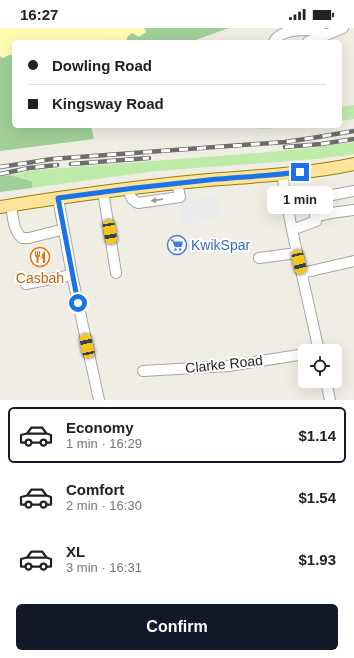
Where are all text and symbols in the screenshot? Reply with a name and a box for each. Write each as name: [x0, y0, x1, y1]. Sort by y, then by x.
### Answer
text: 16:27: [20, 6, 58, 23]
text: Dowling Road: [52, 57, 152, 74]
text: Kingsway Road: [52, 95, 164, 112]
route end: [291, 163, 309, 181]
callout: 1 min: [267, 186, 333, 214]
text: 1 min: [283, 192, 317, 207]
one-way arrow: [151, 197, 163, 203]
car: [102, 219, 118, 245]
supermarket icon: KwikSpar: [166, 234, 188, 256]
place label: KwikSpar: [191, 237, 250, 253]
restaurant icon: Casbah: [29, 246, 51, 268]
car: [290, 249, 308, 275]
place label: Casbah: [16, 270, 64, 286]
route start: [69, 294, 87, 312]
car: [79, 333, 95, 359]
map controls: [298, 344, 342, 388]
button: locate: [298, 344, 342, 388]
street label: Clarke Road: [184, 352, 264, 376]
icon: car: [18, 417, 54, 453]
text: Economy: [66, 419, 134, 436]
text: $1.14: [298, 427, 336, 444]
text: 1 min · 16:29: [66, 436, 142, 451]
icon: car: [18, 479, 54, 515]
text: Comfort: [66, 481, 124, 498]
text: $1.54: [298, 489, 336, 506]
text: 2 min · 16:30: [66, 498, 142, 513]
icon: car: [18, 541, 54, 577]
text: XL: [66, 543, 85, 560]
text: $1.93: [298, 551, 336, 568]
text: 3 min · 16:31: [66, 560, 142, 575]
button: Confirm: [16, 604, 338, 650]

